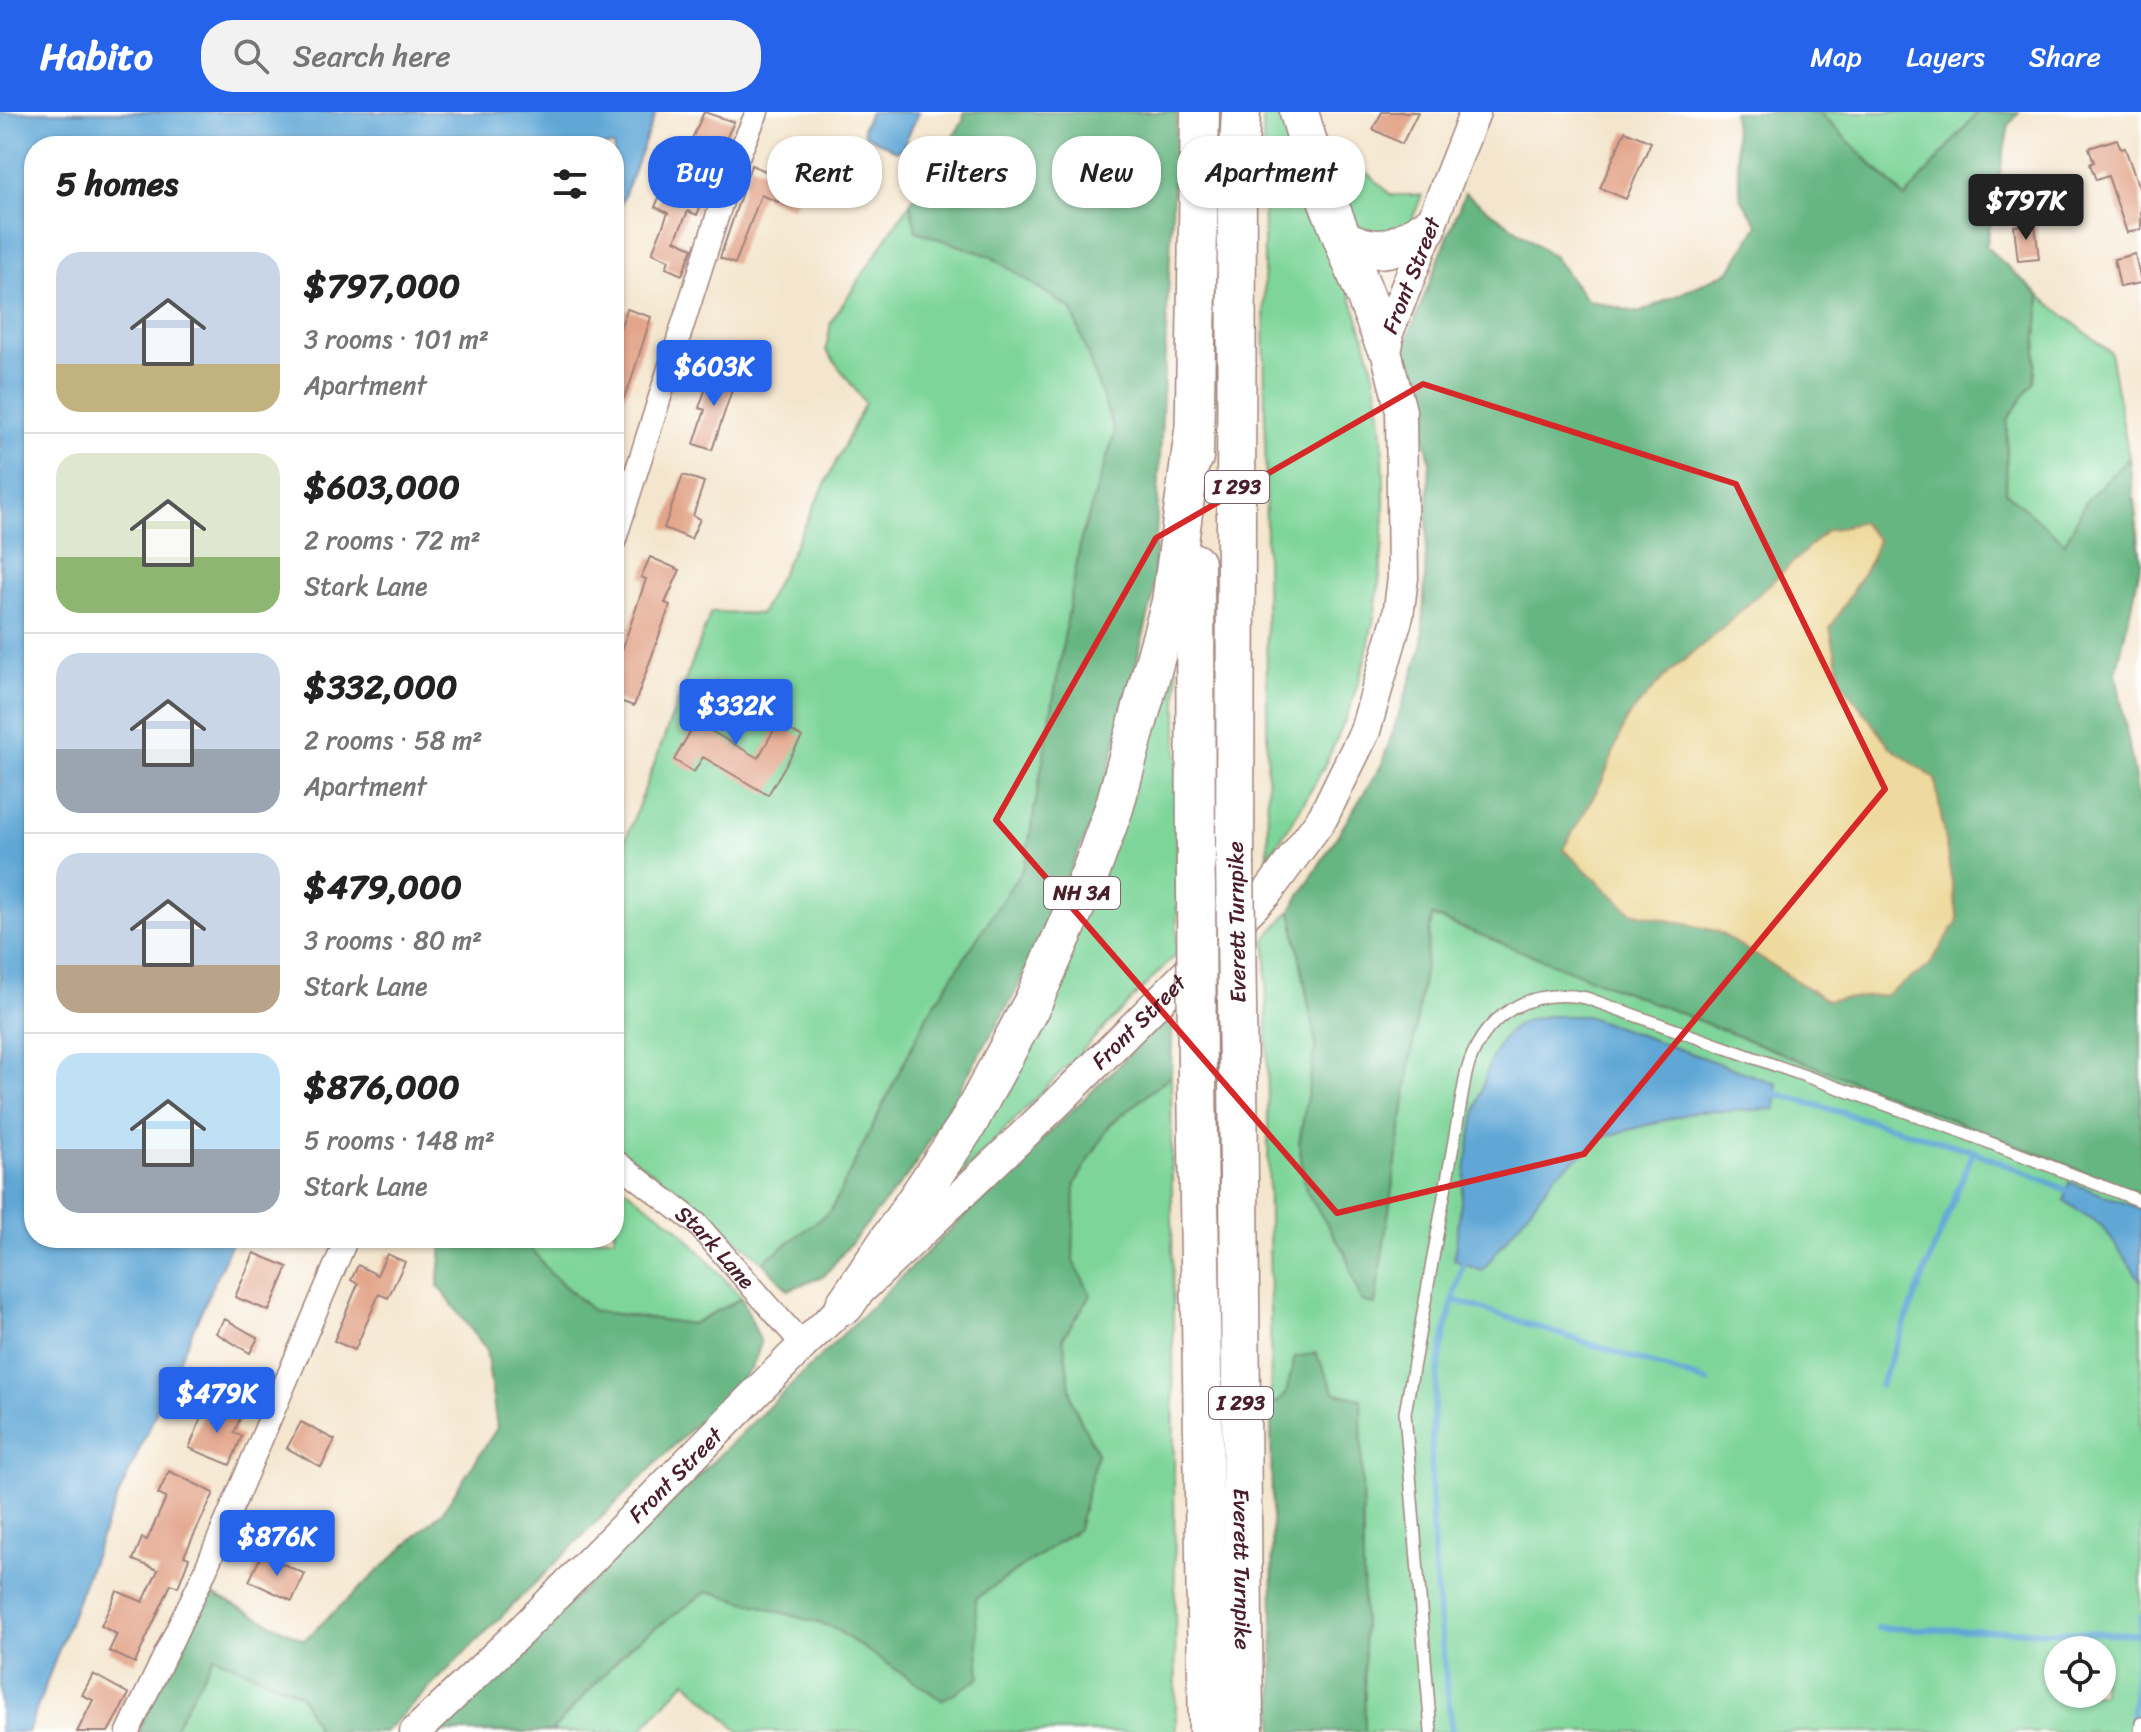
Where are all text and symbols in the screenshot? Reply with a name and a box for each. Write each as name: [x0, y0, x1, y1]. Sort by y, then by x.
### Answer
search box: [201, 20, 761, 92]
text: Habito: [40, 23, 153, 90]
text: Search here: [293, 29, 451, 83]
text: Map: [1810, 32, 1862, 81]
text: Layers: [1906, 32, 1985, 81]
text: Share: [2029, 32, 2101, 81]
icon: search: [229, 34, 273, 78]
chip: Buy: [648, 136, 751, 208]
chip: Rent: [767, 136, 882, 208]
chip: Filters: [898, 136, 1036, 208]
chip: New: [1052, 136, 1161, 208]
chip: Apartment: [1177, 136, 1365, 208]
text: 5 homes: [56, 154, 178, 214]
icon: filters: [548, 162, 592, 206]
pin: $797K: [1970, 174, 2082, 242]
text: $797K: [1987, 177, 2065, 223]
street label: Front Street: [1371, 210, 1452, 340]
text: $797,000: [304, 256, 460, 316]
icon: home: [120, 284, 216, 380]
text: 3 rooms · 101 m²: [304, 316, 489, 362]
pin: $603K: [658, 340, 770, 408]
text: $603K: [675, 343, 753, 389]
text: Apartment: [304, 362, 427, 408]
text: $603,000: [304, 457, 460, 517]
road number: I 293: [1205, 471, 1269, 503]
icon: home: [120, 485, 216, 581]
text: 2 rooms · 72 m²: [304, 517, 481, 563]
text: Stark Lane: [304, 563, 428, 609]
text: $332,000: [304, 657, 457, 717]
pin: $332K: [680, 679, 792, 747]
text: $332K: [698, 682, 774, 728]
icon: home: [120, 685, 216, 781]
text: 2 rooms · 58 m²: [304, 717, 482, 763]
text: Apartment: [304, 763, 427, 809]
street label: Everett Turnpike: [1216, 841, 1257, 1003]
text: $479,000: [304, 857, 462, 917]
road number: NH 3A: [1044, 877, 1120, 909]
icon: home: [120, 885, 216, 981]
text: 3 rooms · 80 m²: [304, 917, 482, 963]
text: Stark Lane: [304, 963, 428, 1009]
street label: Front Street: [1082, 964, 1197, 1079]
text: $876,000: [304, 1057, 460, 1117]
icon: home: [120, 1085, 216, 1181]
text: 5 rooms · 148 m²: [304, 1117, 495, 1163]
text: Stark Lane: [304, 1163, 428, 1209]
street label: Stark Lane: [666, 1195, 765, 1299]
pin: $479K: [161, 1367, 273, 1435]
text: $479K: [177, 1370, 257, 1416]
road number: I 293: [1209, 1387, 1273, 1419]
street label: Front Street: [619, 1417, 733, 1532]
street label: Everett Turnpike: [1222, 1488, 1262, 1650]
pin: $876K: [221, 1510, 333, 1578]
text: $876K: [238, 1513, 316, 1559]
map controls: [2044, 1636, 2116, 1708]
button: locate: [2044, 1636, 2116, 1708]

